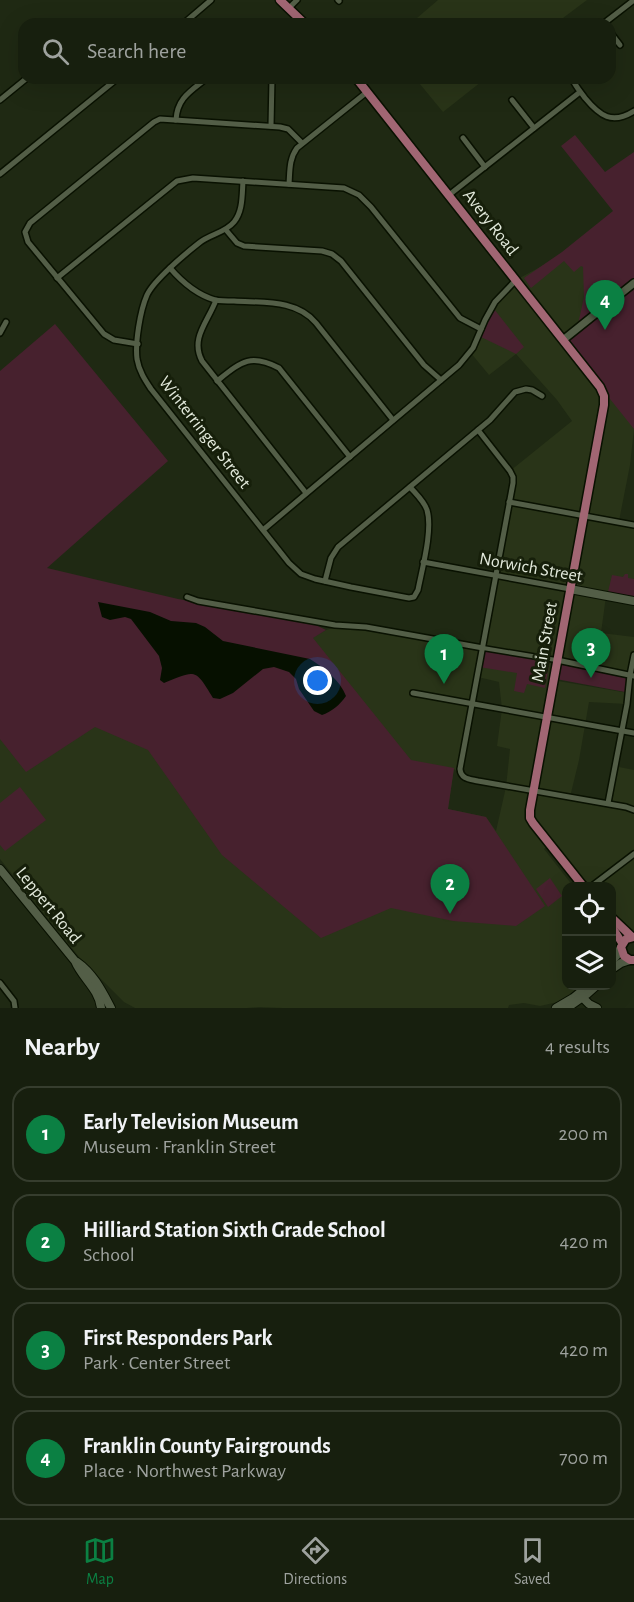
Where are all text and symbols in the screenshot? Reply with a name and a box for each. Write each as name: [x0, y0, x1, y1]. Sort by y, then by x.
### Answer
search box: [18, 18, 616, 84]
icon: search: [39, 35, 72, 68]
text: Search here: [87, 40, 186, 62]
street label: Avery Road: [459, 186, 521, 259]
pin: 4: [586, 280, 624, 330]
street label: Winterringer Street: [155, 373, 254, 492]
street label: Norwich Street: [478, 550, 584, 586]
street label: Main Street: [529, 600, 561, 684]
pin: 3: [572, 628, 610, 678]
pin: 1: [424, 634, 464, 684]
your location: [303, 666, 332, 695]
street label: Leppert Road: [12, 864, 84, 947]
pin: 2: [430, 864, 470, 914]
map controls: [562, 882, 616, 990]
button: locate: [562, 882, 616, 936]
button: layers: [562, 936, 616, 990]
text: Nearby: [24, 1034, 100, 1060]
text: 4 results: [545, 1037, 610, 1057]
text: Early Television Museum: [83, 1111, 299, 1133]
text: 1: [42, 1124, 49, 1144]
text: 200 m: [558, 1124, 608, 1144]
text: Museum · Franklin Street: [83, 1137, 276, 1157]
text: Hilliard Station Sixth Grade School: [83, 1219, 386, 1241]
text: 2: [41, 1232, 50, 1252]
text: 420 m: [559, 1232, 608, 1252]
text: School: [83, 1245, 135, 1265]
text: First Responders Park: [83, 1327, 272, 1349]
text: 3: [41, 1340, 50, 1360]
text: 420 m: [559, 1340, 608, 1360]
text: Park · Center Street: [83, 1353, 230, 1373]
text: Franklin County Fairgrounds: [83, 1435, 331, 1457]
text: 4: [40, 1448, 51, 1468]
text: 700 m: [559, 1448, 608, 1468]
text: Place · Northwest Parkway: [83, 1461, 286, 1481]
tab: Map: [83, 1534, 116, 1589]
tab: Directions: [283, 1534, 347, 1589]
tab: Saved: [514, 1534, 551, 1589]

